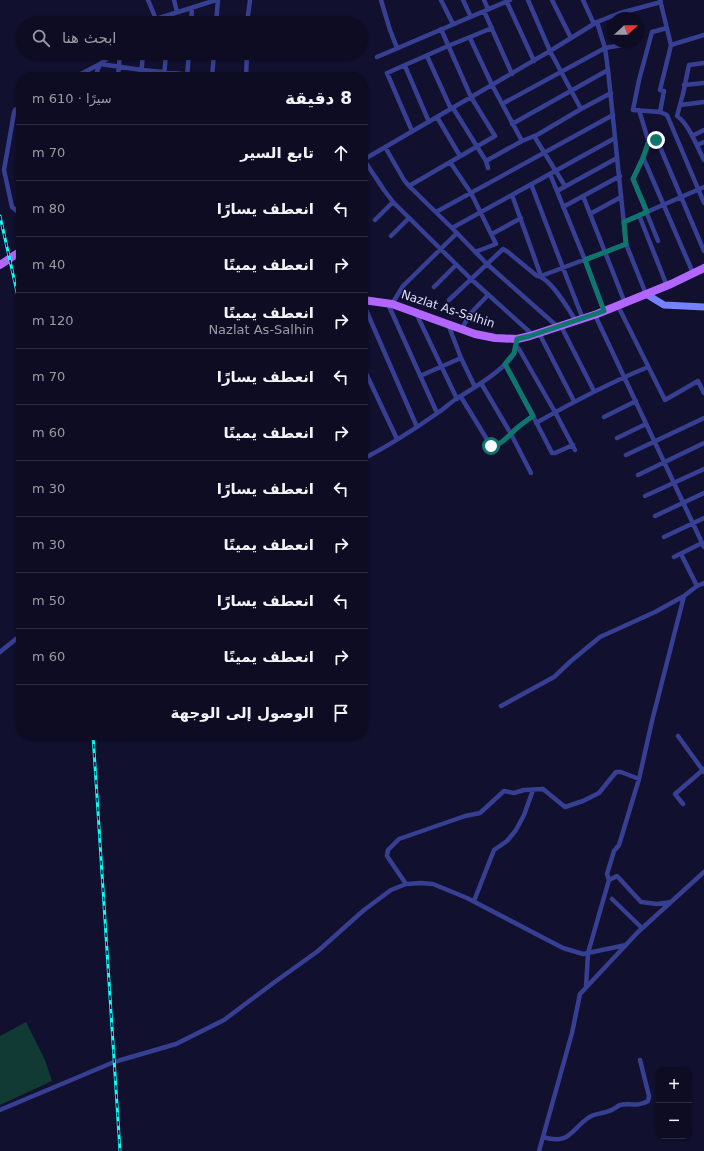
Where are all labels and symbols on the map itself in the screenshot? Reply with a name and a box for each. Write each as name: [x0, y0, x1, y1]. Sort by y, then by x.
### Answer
north arrow: [608, 12, 644, 48]
route end: [647, 131, 665, 149]
street label: Nazlat As-Salhin: [399, 287, 497, 331]
route start: [482, 437, 500, 455]

